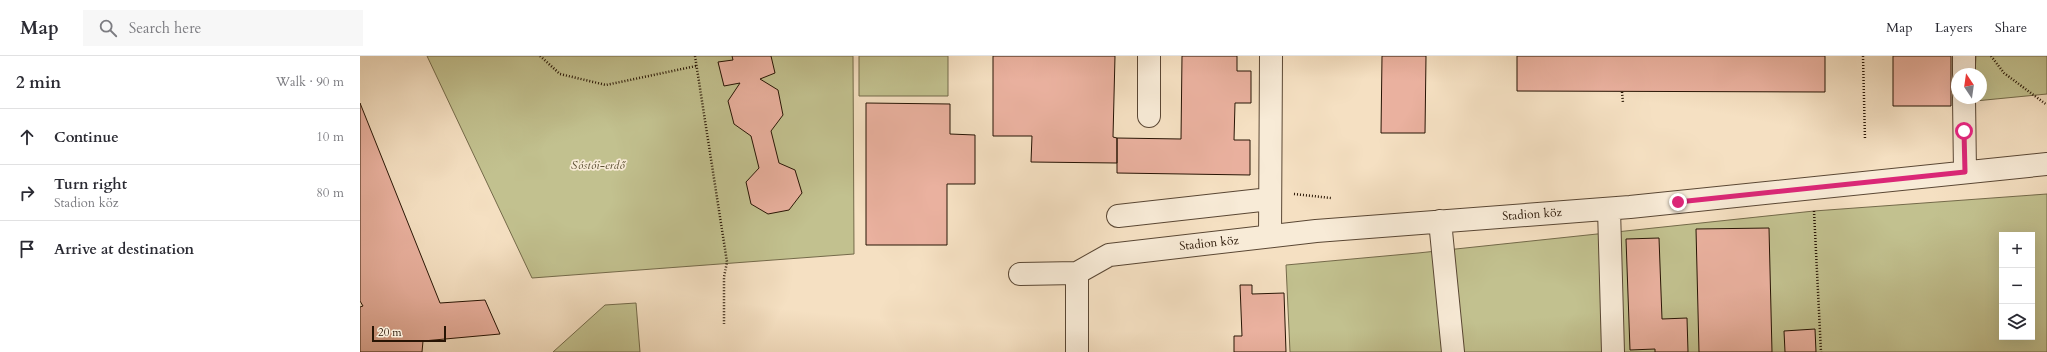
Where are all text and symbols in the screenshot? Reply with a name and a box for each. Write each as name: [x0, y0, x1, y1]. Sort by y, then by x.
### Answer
search box: [83, 10, 363, 46]
text: Map: [20, 15, 59, 41]
icon: search: [97, 17, 119, 39]
text: Search here: [129, 18, 201, 38]
text: Map: [1886, 18, 1913, 37]
text: Layers: [1935, 18, 1973, 37]
text: Share: [1995, 18, 2027, 37]
north arrow: [1951, 68, 1987, 104]
text: 2 min: [16, 71, 61, 94]
text: Walk · 90 m: [276, 73, 344, 91]
route start: [1955, 122, 1973, 140]
icon: ahead: [16, 126, 38, 148]
text: Continue: [54, 127, 119, 147]
text: 10 m: [316, 128, 344, 146]
park label: Sóstói-erdő: [571, 157, 626, 173]
text: Turn right: [54, 174, 127, 194]
icon: right: [16, 182, 38, 204]
text: 80 m: [316, 184, 344, 202]
route end: [1669, 193, 1687, 211]
text: Stadion köz: [54, 194, 119, 212]
street label: Stadion köz: [1502, 204, 1563, 224]
street label: Stadion köz: [1179, 232, 1240, 254]
map controls: [1999, 232, 2035, 340]
button: +: [1999, 232, 2035, 268]
icon: arrive: [16, 238, 38, 260]
text: Arrive at destination: [54, 239, 194, 259]
button: −: [1999, 268, 2035, 304]
button: layers: [1999, 304, 2035, 340]
scale bar: [372, 324, 446, 343]
text: 20 m: [378, 325, 402, 340]

